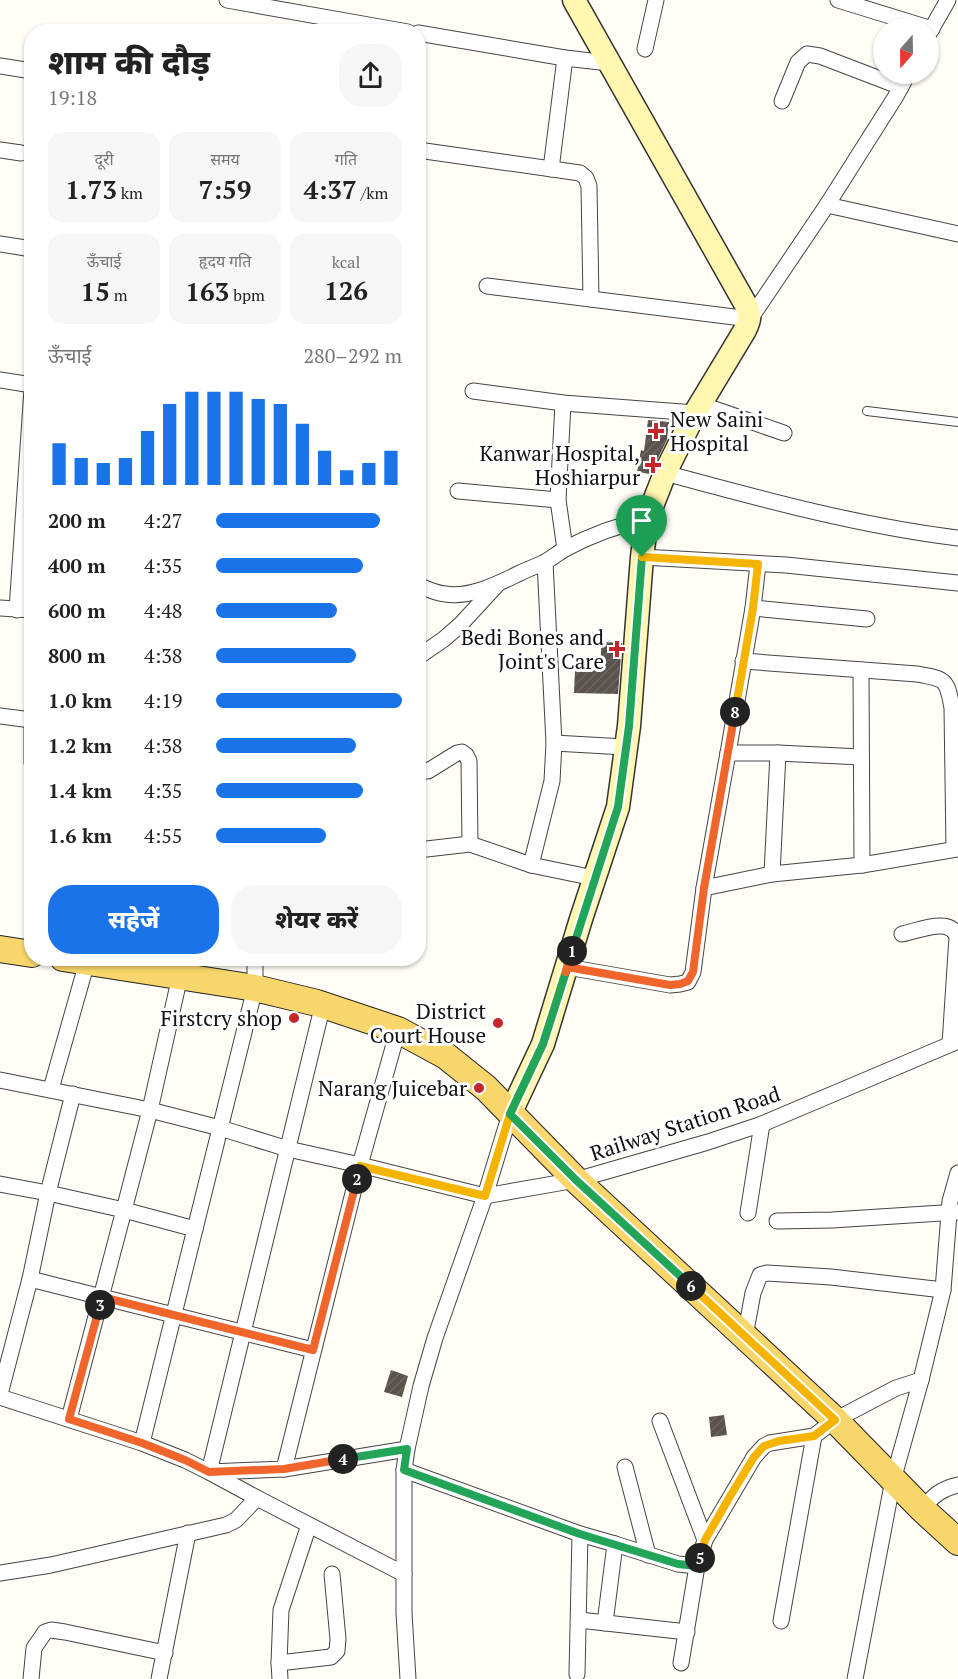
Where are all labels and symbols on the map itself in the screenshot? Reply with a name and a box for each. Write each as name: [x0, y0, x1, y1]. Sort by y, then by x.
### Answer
north arrow: [873, 18, 939, 84]
place label: New Saini Hospital: [670, 405, 763, 457]
marker: New Saini Hospital: [647, 422, 665, 440]
place label: Kanwar Hospital, Hoshiarpur: [479, 439, 640, 491]
marker: Kanwar Hospital, Hoshiarpur: [644, 456, 662, 474]
pin: [616, 495, 667, 557]
place label: Bedi Bones and Joint's Care: [461, 623, 604, 675]
marker: Bedi Bones and Joint's Care: [608, 640, 626, 658]
pin: 8: [720, 697, 750, 727]
pin: 1: [557, 936, 587, 966]
place label: District Court House: [370, 997, 486, 1049]
place label: Firstcry shop: [160, 1004, 282, 1032]
marker: Firstcry shop: [287, 1011, 301, 1025]
marker: District Court House: [491, 1016, 505, 1030]
place label: Narang Juicebar: [318, 1074, 467, 1102]
street label: Railway Station Road: [587, 1079, 784, 1167]
marker: Narang Juicebar: [472, 1081, 486, 1095]
pin: 2: [342, 1164, 372, 1194]
pin: 6: [676, 1271, 706, 1301]
pin: 3: [85, 1290, 115, 1320]
pin: 4: [328, 1444, 358, 1474]
pin: 5: [685, 1543, 715, 1573]

